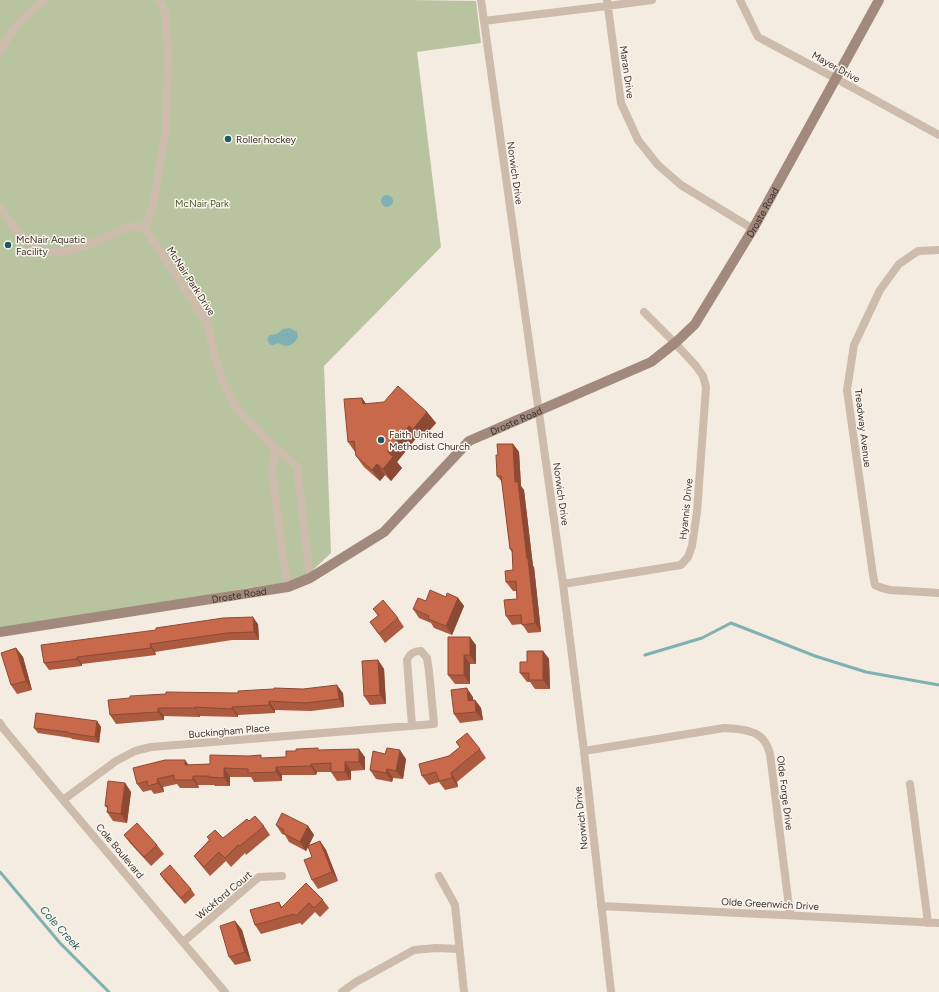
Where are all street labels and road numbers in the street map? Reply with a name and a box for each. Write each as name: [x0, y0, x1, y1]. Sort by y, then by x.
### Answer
street label: Maran Drive: [617, 45, 637, 100]
street label: Mayer Drive: [810, 48, 863, 86]
street label: Norwich Drive: [504, 141, 526, 206]
street label: Droste Road: [743, 185, 781, 240]
street label: McNair Park Drive: [164, 244, 218, 318]
street label: Treadway Avenue: [852, 388, 874, 469]
street label: Droste Road: [488, 404, 544, 438]
street label: Norwich Drive: [550, 462, 572, 527]
street label: Hyannis Drive: [676, 477, 696, 540]
street label: Droste Road: [211, 584, 268, 605]
street label: Buckingham Place: [188, 721, 271, 741]
street label: Olde Forge Drive: [774, 755, 796, 832]
street label: Norwich Drive: [571, 785, 591, 850]
street label: Cole Boulevard: [93, 821, 147, 881]
street label: Wickford Court: [193, 868, 255, 922]
street label: Olde Greenwich Drive: [721, 895, 820, 913]

